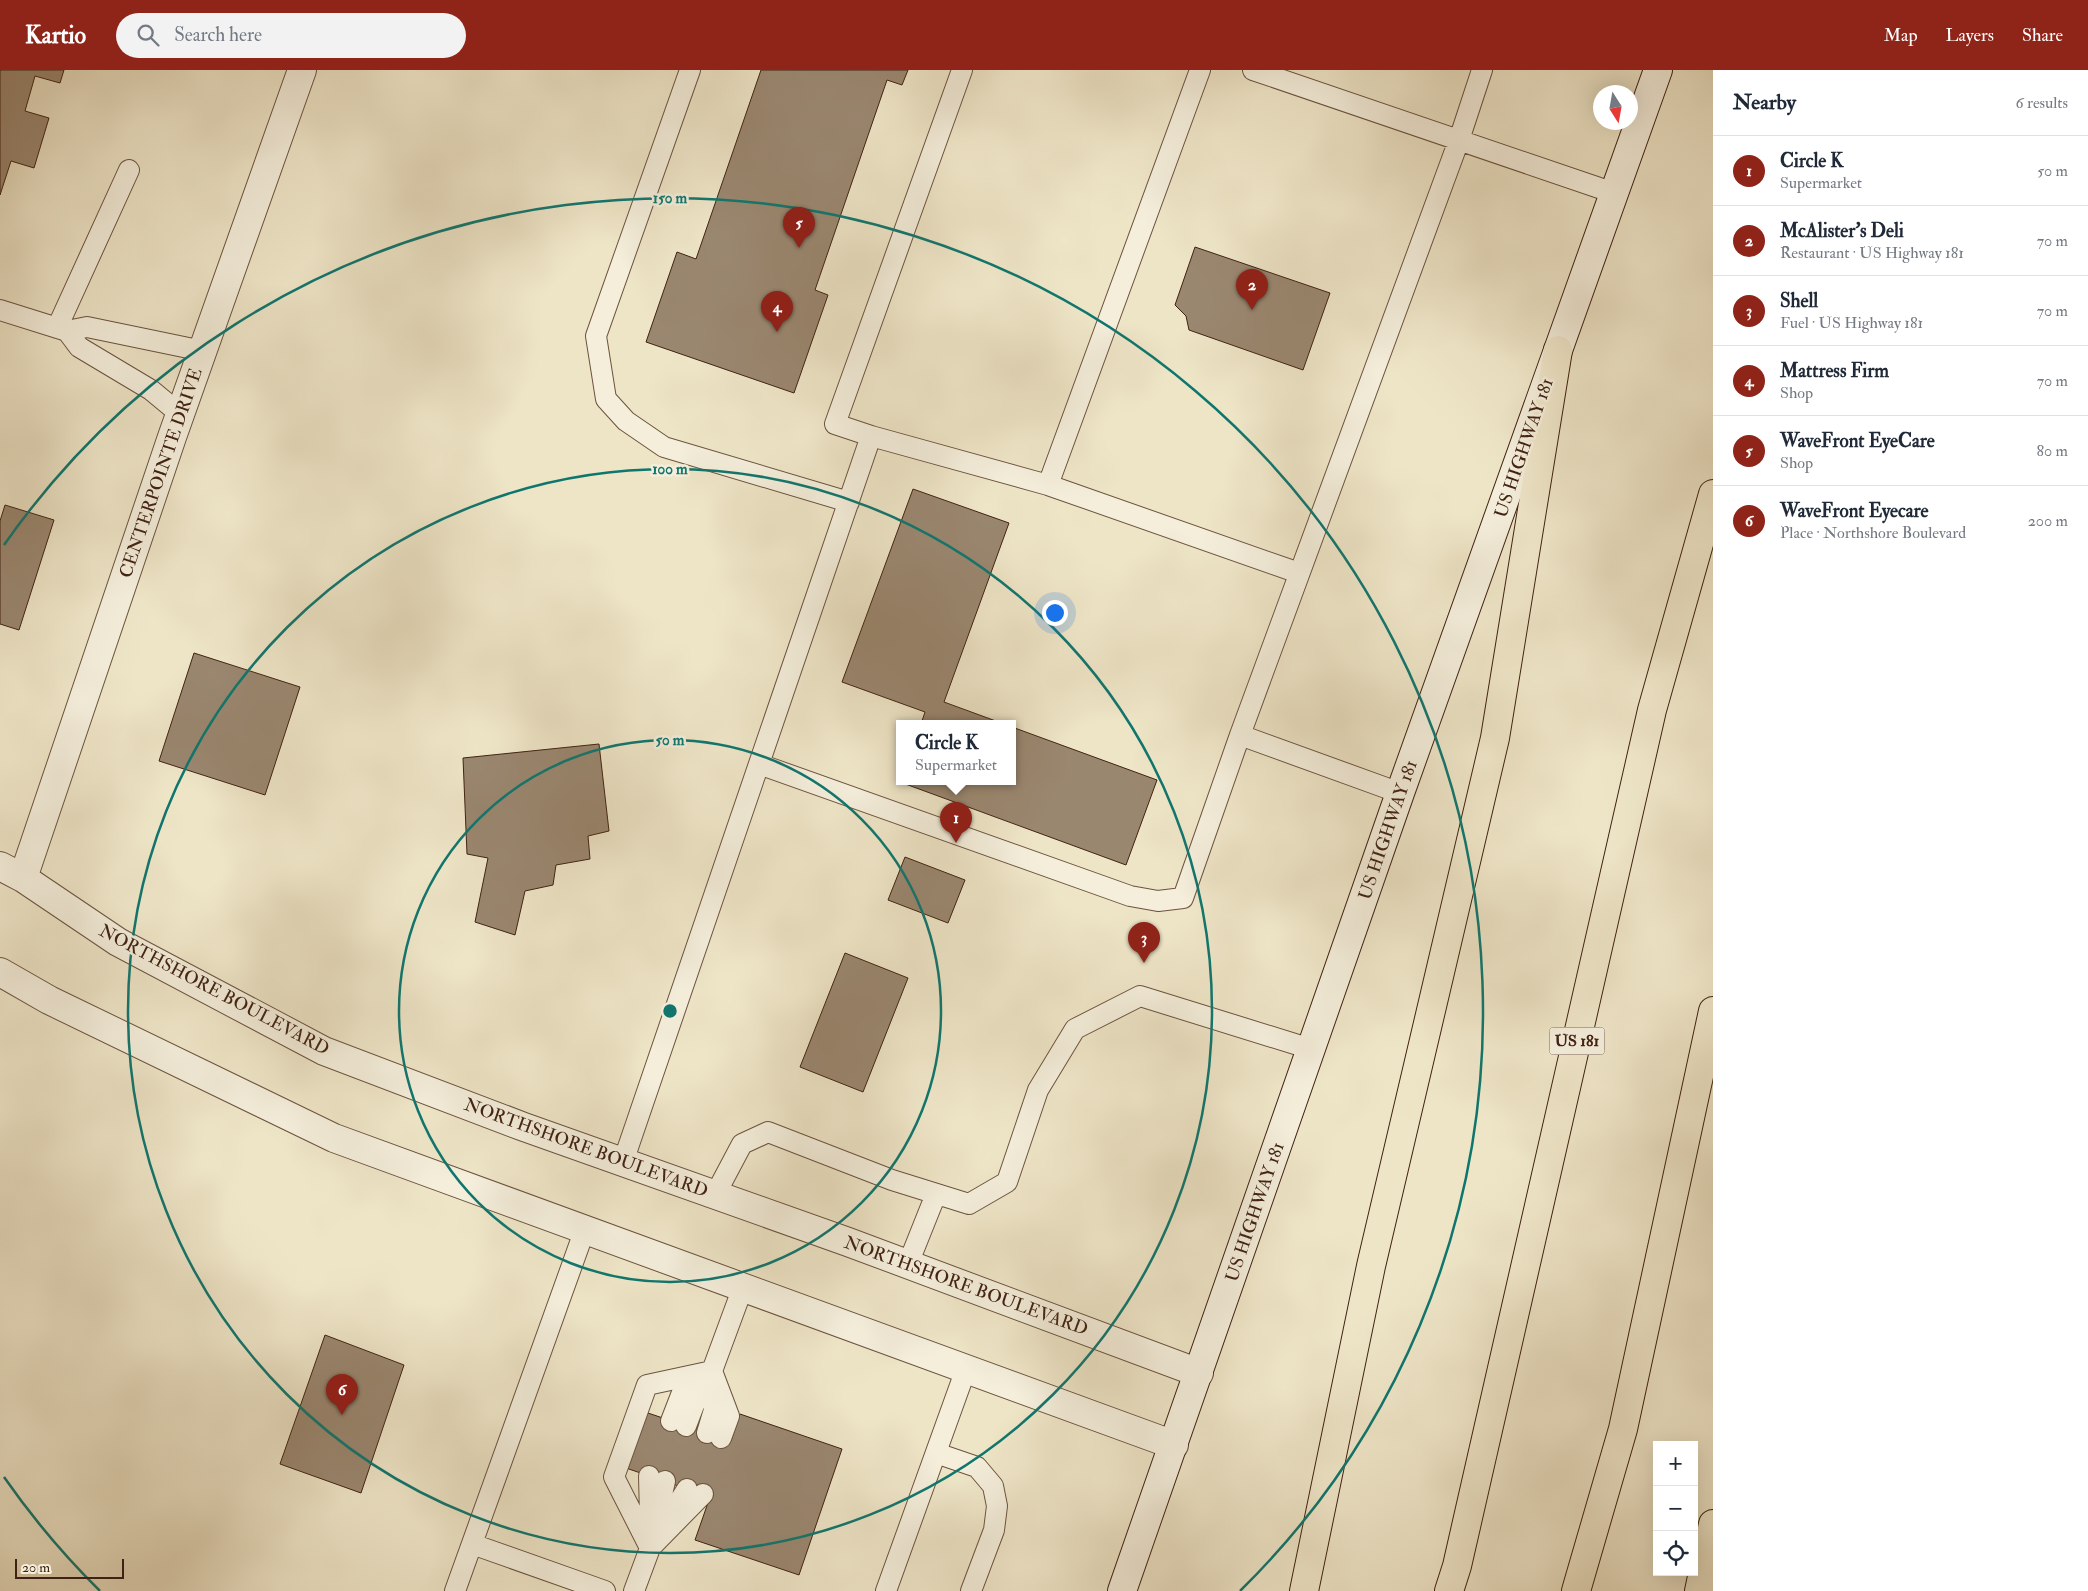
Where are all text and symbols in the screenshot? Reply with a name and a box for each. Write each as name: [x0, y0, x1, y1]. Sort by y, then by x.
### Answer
search box: [116, 13, 466, 58]
text: Kartio: [25, 20, 86, 51]
icon: search: [134, 21, 162, 49]
text: Search here: [174, 23, 262, 47]
text: Map: [1884, 24, 1918, 47]
text: Layers: [1946, 24, 1994, 47]
text: Share: [2022, 24, 2063, 47]
north arrow: [1593, 85, 1638, 130]
text: Nearby: [1733, 89, 1796, 116]
text: 6 results: [2016, 93, 2068, 113]
text: Circle K: [1780, 149, 1844, 173]
text: 1: [1746, 161, 1752, 181]
text: 50 m: [2037, 161, 2068, 181]
text: Supermarket: [1780, 173, 1862, 193]
text: 150 m: [653, 189, 687, 208]
pin: 5: [783, 207, 815, 248]
text: McAlister's Deli: [1780, 219, 1904, 243]
text: 2: [1745, 231, 1753, 251]
text: 70 m: [2037, 231, 2068, 251]
text: Restaurant · US Highway 181: [1780, 243, 1964, 263]
pin: 2: [1236, 269, 1268, 310]
text: Shell: [1780, 289, 1818, 313]
pin: 4: [761, 291, 793, 332]
text: 3: [1746, 301, 1752, 321]
text: 70 m: [2037, 301, 2068, 321]
text: Fuel · US Highway 181: [1780, 313, 1923, 333]
text: Mattress Firm: [1780, 359, 1889, 383]
street label: CENTERPOINTE DRIVE: [114, 365, 208, 581]
text: 4: [1745, 371, 1753, 391]
text: 70 m: [2037, 371, 2068, 391]
street label: US HIGHWAY 181: [1489, 375, 1559, 521]
text: Shop: [1780, 383, 1813, 403]
text: WaveFront EyeCare: [1780, 429, 1935, 453]
text: 5: [1745, 441, 1753, 461]
text: 80 m: [2037, 441, 2068, 461]
text: Shop: [1780, 453, 1813, 473]
text: 100 m: [652, 460, 688, 479]
text: WaveFront Eyecare: [1780, 499, 1929, 523]
text: 6: [1745, 511, 1753, 531]
text: 200 m: [2028, 511, 2068, 531]
text: Place · Northshore Boulevard: [1780, 523, 1966, 543]
your location: [1042, 600, 1068, 626]
popup: [896, 720, 1016, 785]
text: 50 m: [656, 731, 685, 750]
text: Circle K: [915, 731, 979, 755]
text: Supermarket: [915, 755, 997, 775]
street label: US HIGHWAY 181: [1353, 757, 1423, 903]
pin: 1: [940, 802, 972, 843]
street label: NORTHSHORE BOULEVARD: [95, 919, 333, 1061]
pin: 3: [1128, 922, 1160, 963]
centre of rings: [661, 1002, 679, 1020]
road number: US 181: [1550, 1028, 1604, 1054]
street label: NORTHSHORE BOULEVARD: [461, 1093, 711, 1203]
street label: US HIGHWAY 181: [1220, 1139, 1290, 1285]
street label: NORTHSHORE BOULEVARD: [841, 1231, 1091, 1341]
pin: 6: [326, 1374, 358, 1415]
map controls: [1653, 1441, 1698, 1576]
button: +: [1653, 1441, 1698, 1486]
button: −: [1653, 1486, 1698, 1531]
button: locate: [1653, 1531, 1698, 1576]
scale bar: [15, 1556, 124, 1579]
text: 20 m: [22, 1559, 50, 1576]

